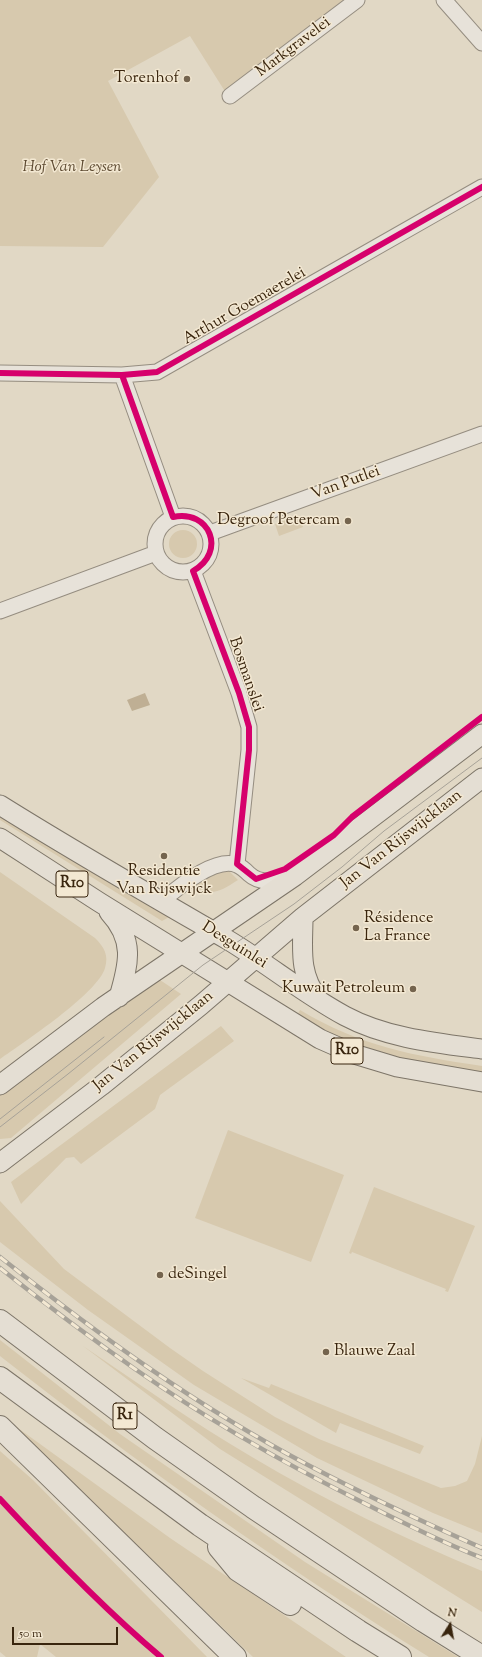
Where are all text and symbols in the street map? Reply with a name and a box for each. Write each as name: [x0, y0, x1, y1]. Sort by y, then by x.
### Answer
street label: Markgravelei: [253, 14, 335, 82]
place label: Torenhof: [114, 69, 179, 89]
marker: Torenhof: [182, 74, 192, 84]
park label: Hof Van Leysen: [22, 158, 122, 178]
street label: Arthur Goemaerelei: [180, 264, 310, 350]
street label: Van Putlei: [309, 463, 383, 505]
place label: Degroof Petercam: [217, 511, 340, 531]
marker: Degroof Petercam: [343, 516, 353, 526]
street label: Bosmanslei: [223, 635, 267, 715]
street label: Jan Van Rijswijcklaan: [337, 786, 467, 894]
marker: Residentie Van Rijswijck: [159, 851, 169, 861]
place label: Residentie Van Rijswijck: [116, 862, 212, 900]
road number: R10: [56, 871, 88, 897]
place label: Résidence La France: [364, 909, 434, 947]
street label: Desguinlei: [198, 918, 270, 974]
marker: Résidence La France: [351, 923, 361, 933]
place label: Kuwait Petroleum: [282, 979, 405, 999]
marker: Kuwait Petroleum: [408, 984, 418, 994]
street label: Jan Van Rijswijcklaan: [90, 988, 218, 1096]
road number: R10: [331, 1038, 363, 1064]
place label: deSingel: [168, 1265, 227, 1285]
marker: deSingel: [155, 1270, 165, 1280]
place label: Blauwe Zaal: [334, 1342, 415, 1362]
marker: Blauwe Zaal: [321, 1347, 331, 1357]
road number: R1: [113, 1403, 137, 1429]
north arrow: [430, 1605, 470, 1645]
text: N: [446, 1605, 458, 1622]
scale bar: [14, 1619, 120, 1645]
text: 50 m: [19, 1625, 42, 1643]

